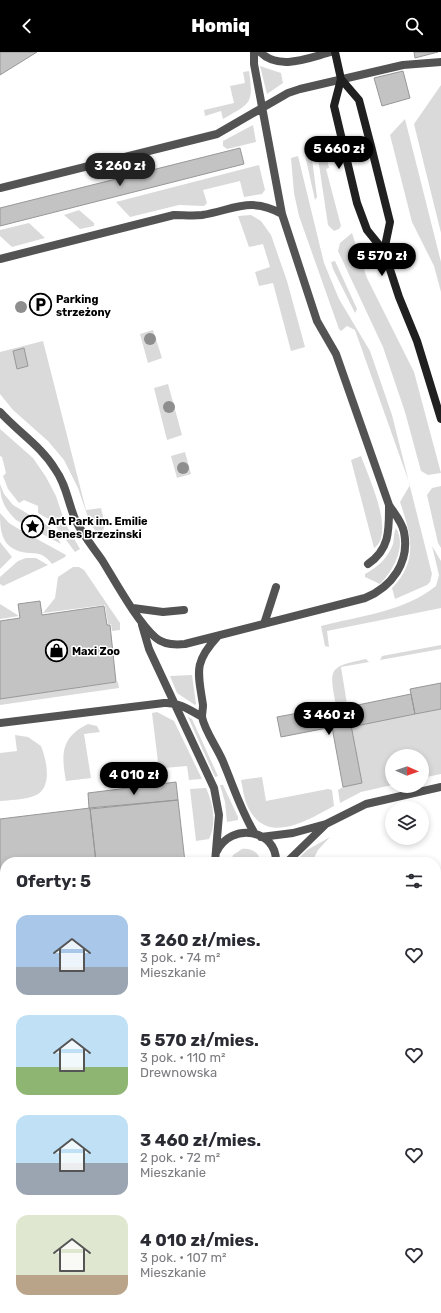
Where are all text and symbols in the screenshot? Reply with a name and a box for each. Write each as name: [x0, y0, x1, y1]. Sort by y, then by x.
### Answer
icon: back: [16, 15, 38, 37]
text: Homiq: [191, 15, 250, 37]
icon: search: [403, 15, 425, 37]
pin: 5 660 zł: [298, 136, 380, 170]
text: 5 660 zł: [313, 141, 365, 156]
pin: 3 260 zł: [79, 153, 161, 187]
text: 3 260 zł: [94, 158, 146, 173]
pin: 5 570 zł: [341, 243, 423, 277]
text: 5 570 zł: [357, 248, 407, 263]
parking icon: Parking strzeżony: [28, 292, 54, 318]
place label: Parking strzeżony: [56, 293, 111, 319]
place icon: Art Park im. Emilie Benes Brzezinski: [20, 514, 46, 540]
place label: Art Park im. Emilie Benes Brzezinski: [48, 515, 148, 541]
shop icon: Maxi Zoo: [44, 638, 70, 664]
place label: Maxi Zoo: [72, 645, 120, 658]
pin: 3 460 zł: [288, 702, 370, 736]
text: 3 460 zł: [303, 707, 355, 722]
north arrow: [385, 749, 429, 793]
map controls: [385, 749, 429, 845]
pin: 4 010 zł: [93, 762, 175, 796]
text: 4 010 zł: [109, 767, 159, 782]
button: layers: [385, 801, 429, 845]
icon: filters: [403, 870, 425, 892]
text: Oferty: 5: [16, 871, 91, 891]
text: 3 260 zł/mies.: [140, 930, 260, 950]
icon: home: [48, 931, 96, 979]
icon: heart: [403, 944, 425, 966]
text: 3 pok. · 74 m²: [140, 950, 220, 965]
text: Mieszkanie: [140, 965, 206, 980]
text: 5 570 zł/mies.: [140, 1030, 259, 1050]
icon: home: [48, 1031, 96, 1079]
icon: heart: [403, 1044, 425, 1066]
text: 3 pok. · 110 m²: [140, 1050, 225, 1065]
text: Drewnowska: [140, 1065, 217, 1080]
text: 3 460 zł/mies.: [140, 1130, 261, 1150]
icon: home: [48, 1131, 96, 1179]
icon: heart: [403, 1144, 425, 1166]
text: 2 pok. · 72 m²: [140, 1150, 220, 1165]
text: Mieszkanie: [140, 1165, 206, 1180]
text: 4 010 zł/mies.: [140, 1230, 259, 1250]
icon: home: [48, 1231, 96, 1279]
icon: heart: [403, 1244, 425, 1266]
text: 3 pok. · 107 m²: [140, 1250, 227, 1265]
text: Mieszkanie: [140, 1265, 206, 1280]

